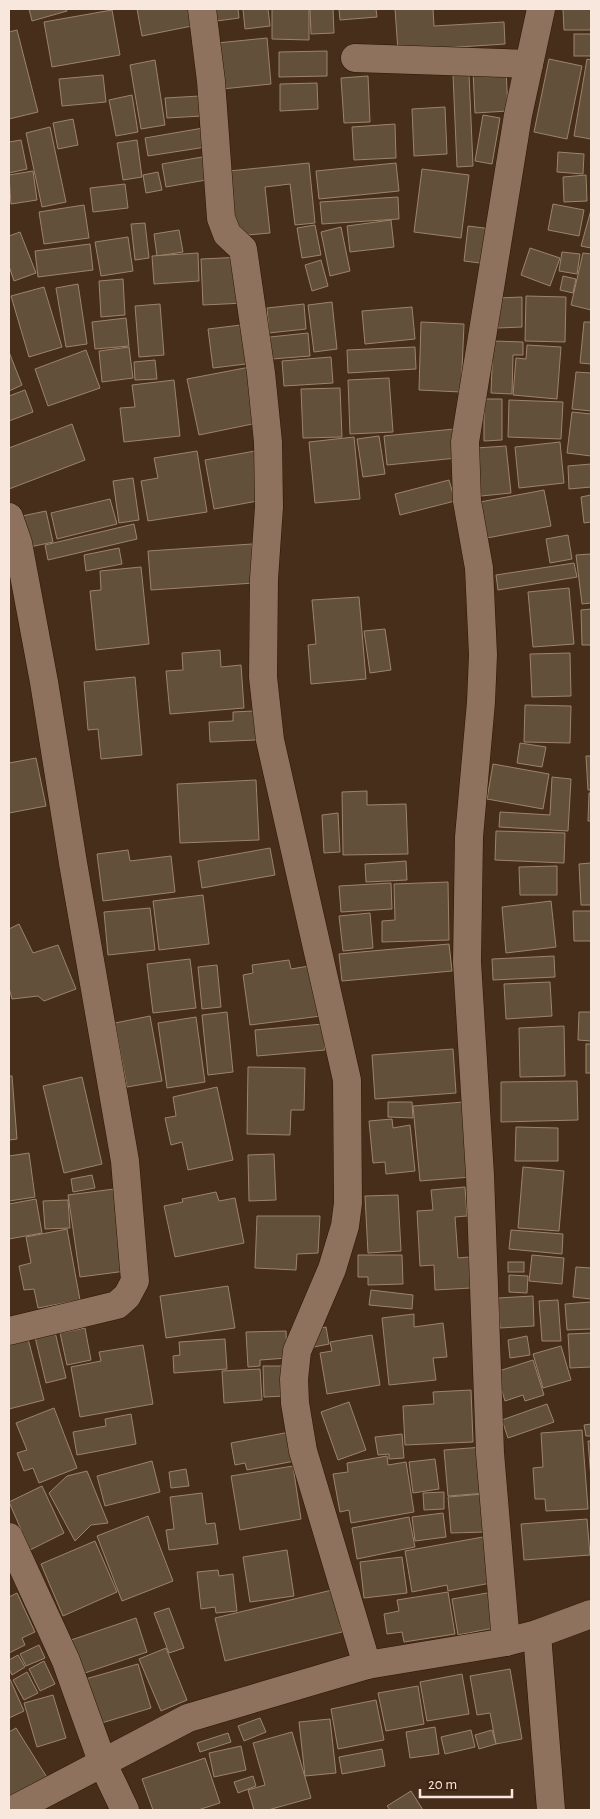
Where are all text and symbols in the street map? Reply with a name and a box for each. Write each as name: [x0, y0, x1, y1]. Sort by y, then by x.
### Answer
scale bar: [420, 1766, 512, 1798]
text: 20 m: [428, 1777, 457, 1792]

